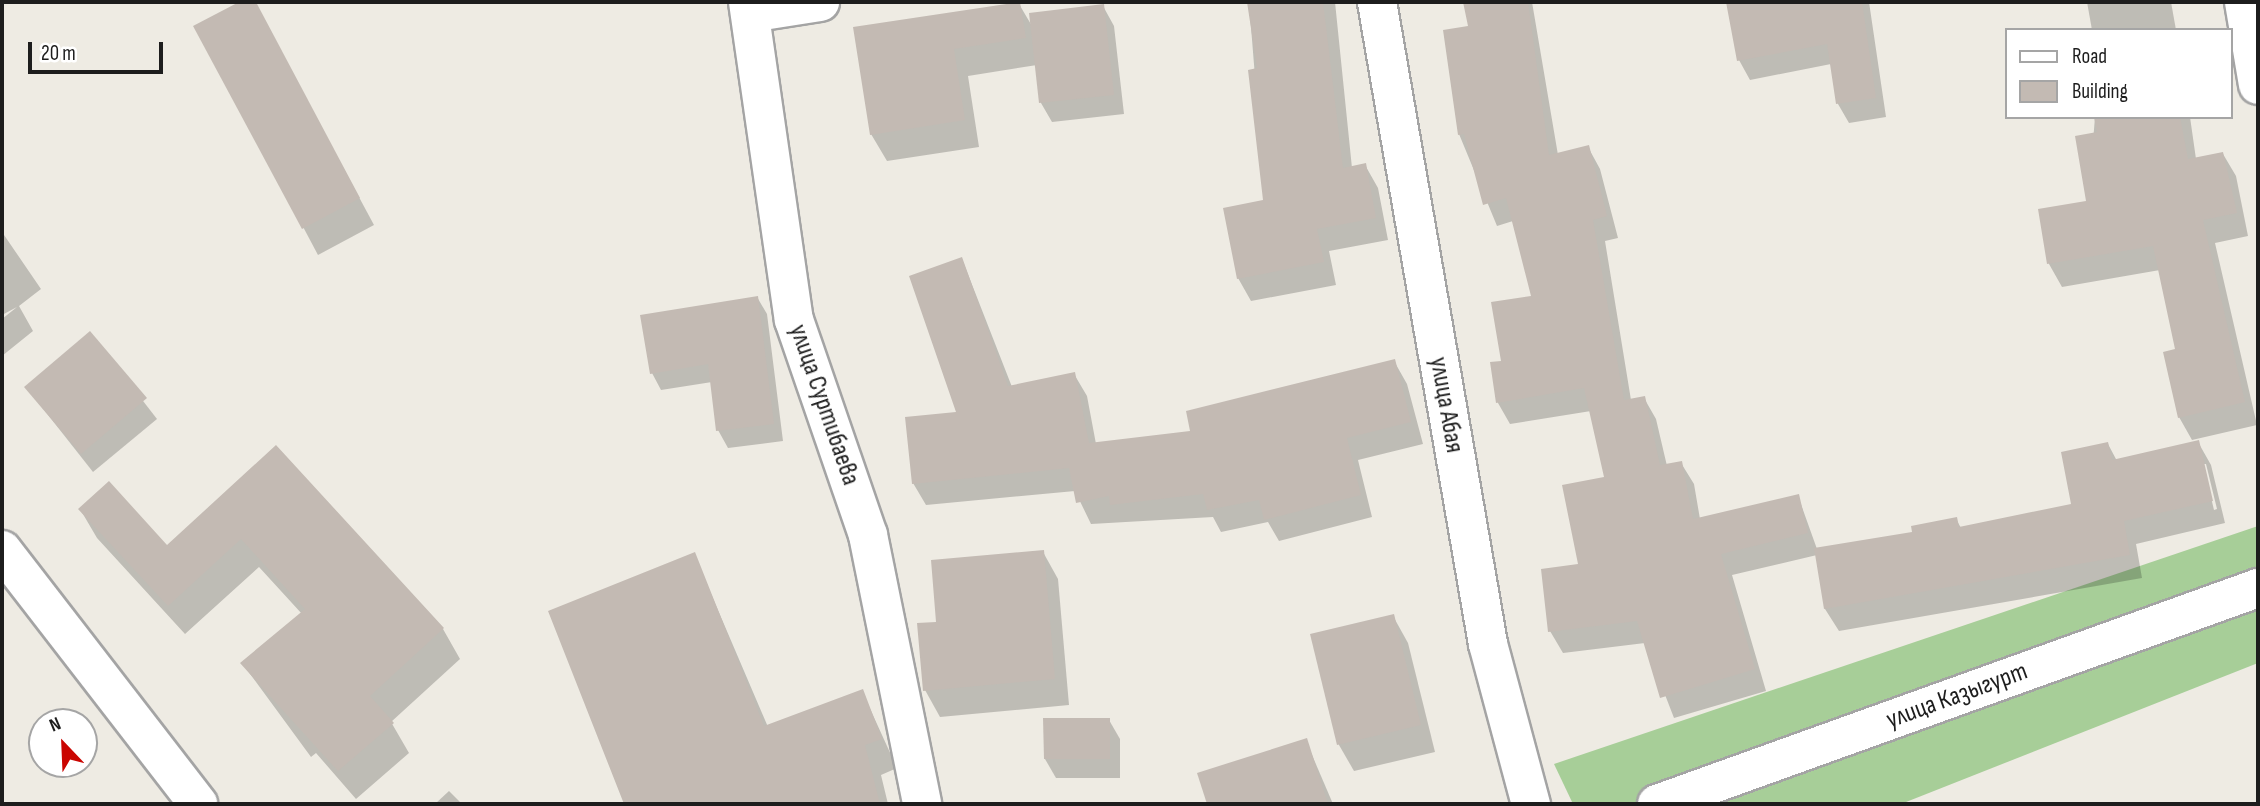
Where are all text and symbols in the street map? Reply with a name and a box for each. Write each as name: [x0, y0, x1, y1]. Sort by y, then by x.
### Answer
scale bar: [32, 28, 166, 72]
legend: [2004, 28, 2232, 119]
text: 20 m: [41, 41, 76, 66]
text: Road: [2072, 44, 2107, 69]
text: Building: [2072, 79, 2128, 104]
street label: улица Суртибаева: [782, 321, 866, 489]
street label: улица Абая: [1422, 355, 1470, 455]
street label: улица Казыгурт: [1882, 656, 2032, 736]
north arrow: [28, 708, 98, 778]
text: N: [46, 712, 65, 738]

